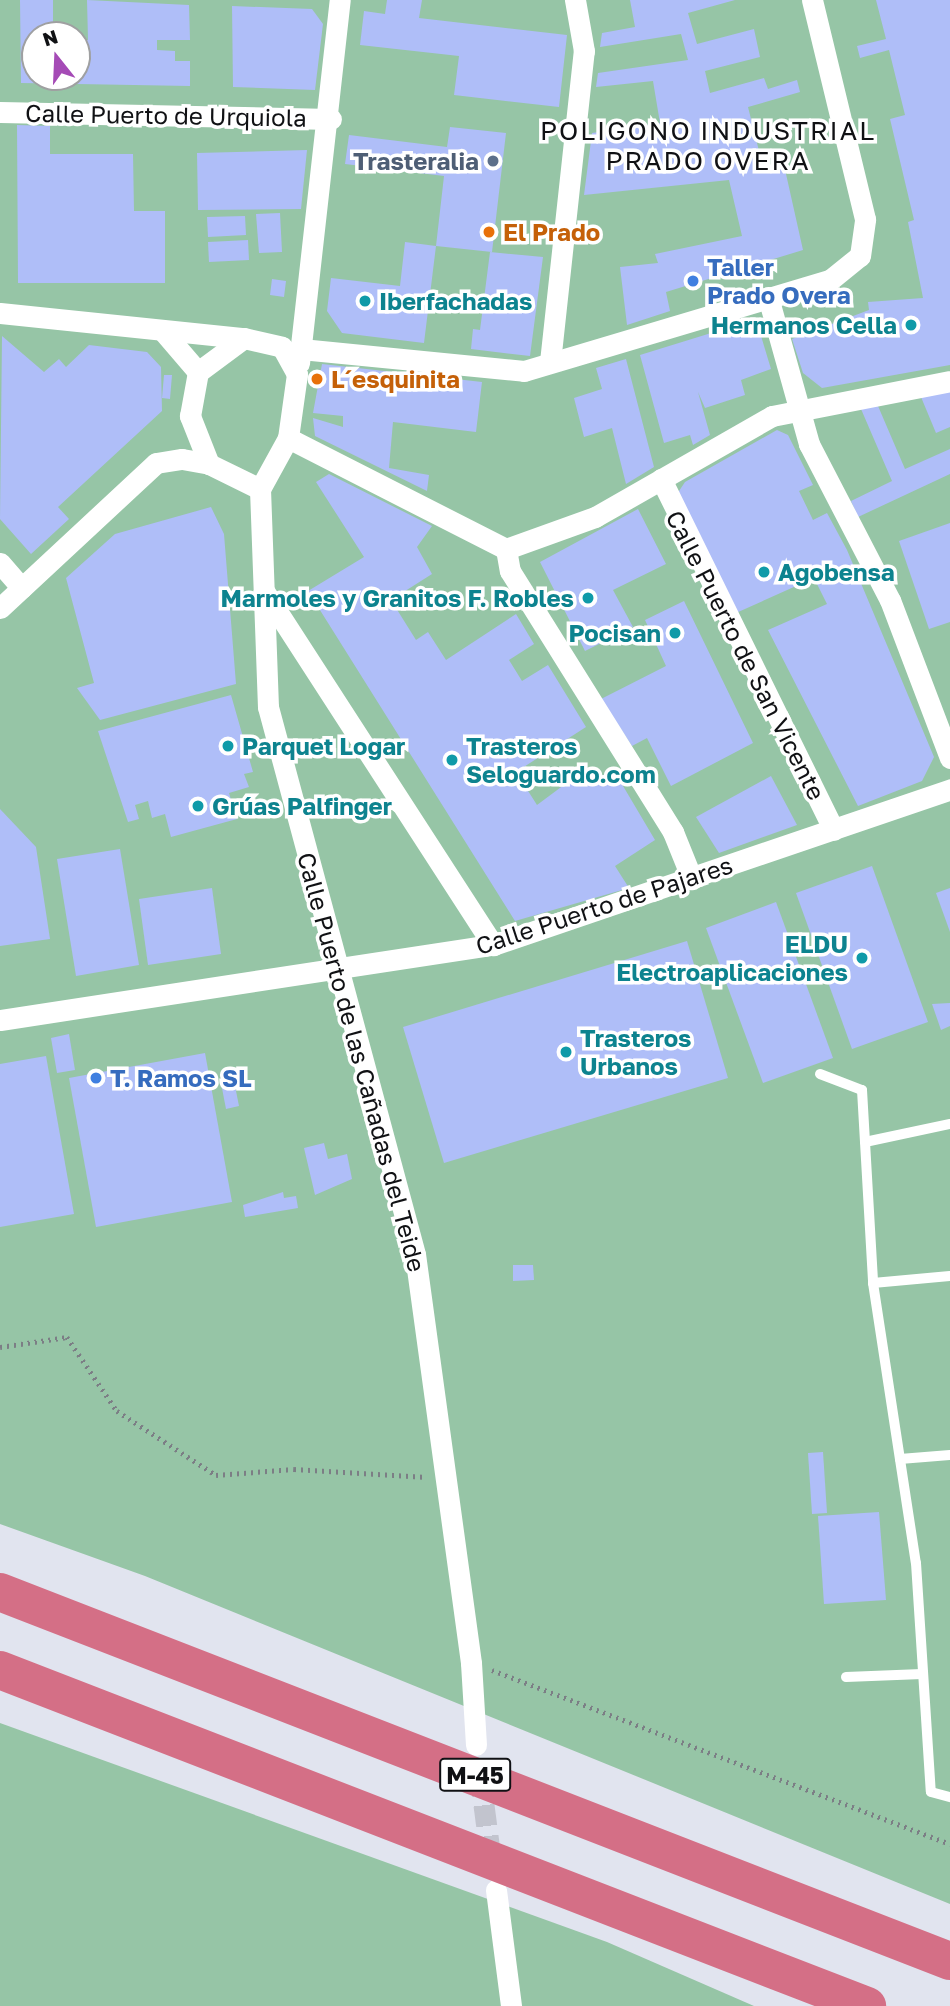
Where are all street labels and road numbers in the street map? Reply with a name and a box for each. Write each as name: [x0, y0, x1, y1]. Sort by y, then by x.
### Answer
street label: Calle Puerto de Urquiola: [25, 98, 307, 132]
street label: Calle Puerto de San Vicente: [660, 506, 832, 804]
street label: Calle Puerto de las Cañadas del Teide: [292, 849, 432, 1275]
street label: Calle Puerto de Pajares: [472, 850, 736, 960]
road number: M-45: [438, 1756, 512, 1795]

